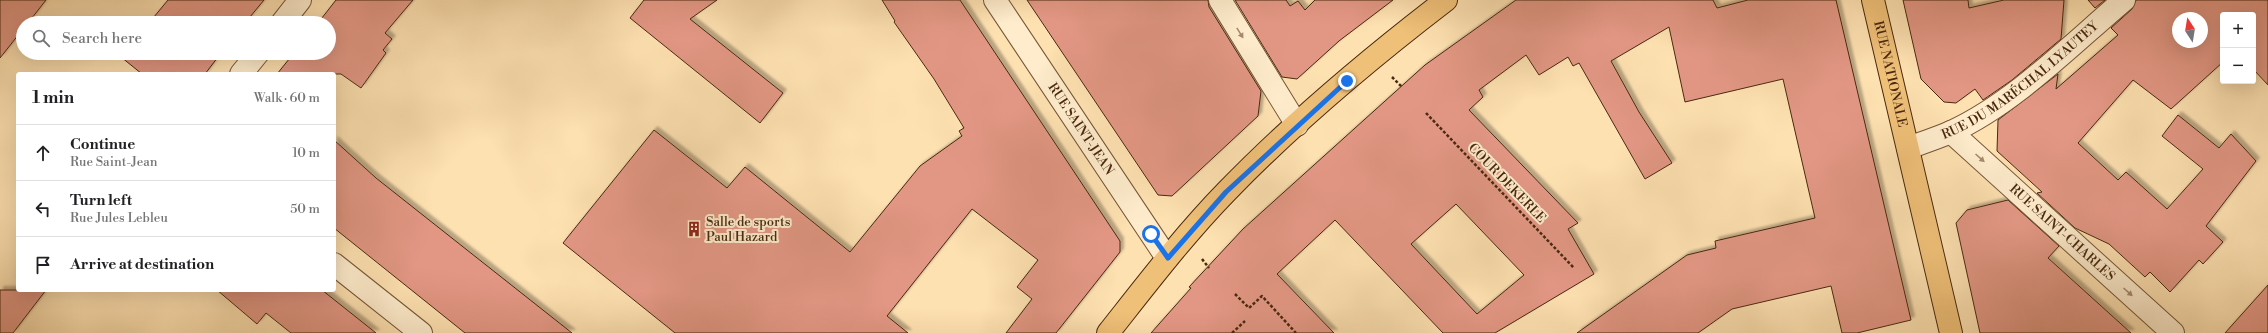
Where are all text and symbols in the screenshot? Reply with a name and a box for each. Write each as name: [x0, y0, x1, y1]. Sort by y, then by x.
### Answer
north arrow: [2172, 12, 2208, 48]
map controls: [2220, 12, 2256, 84]
button: +: [2220, 12, 2256, 48]
search box: [16, 16, 336, 60]
street label: RUE DU MARÉCHAL LYAUTEY: [1939, 17, 2103, 143]
street label: RUE NATIONALE: [1870, 19, 1910, 129]
icon: search: [30, 27, 52, 49]
one-way arrow: [1236, 28, 1244, 38]
text: Search here: [62, 29, 142, 48]
button: −: [2220, 48, 2256, 84]
route end: [1338, 72, 1356, 90]
street label: RUE SAINT-JEAN: [1045, 80, 1118, 178]
text: 1 min: [32, 87, 74, 109]
text: Walk · 60 m: [254, 90, 320, 106]
text: Continue: [70, 135, 135, 154]
street label: COUR DEKERLE: [1465, 140, 1549, 226]
icon: ahead: [32, 142, 54, 164]
text: 10 m: [292, 145, 320, 161]
one-way arrow: [1975, 153, 1985, 163]
text: Rue Saint-Jean: [70, 154, 158, 170]
street label: RUE SAINT-CHARLES: [2006, 181, 2118, 285]
text: Turn left: [70, 191, 132, 210]
icon: left: [32, 198, 54, 220]
text: 50 m: [290, 201, 320, 217]
text: Rue Jules Lebleu: [70, 210, 168, 226]
place label: Salle de sports Paul Hazard: [706, 214, 791, 245]
building icon: Salle de sports Paul Hazard: [685, 220, 703, 238]
route start: [1142, 225, 1160, 243]
icon: arrive: [32, 254, 54, 276]
text: Arrive at destination: [70, 255, 214, 274]
one-way arrow: [2123, 288, 2133, 297]

